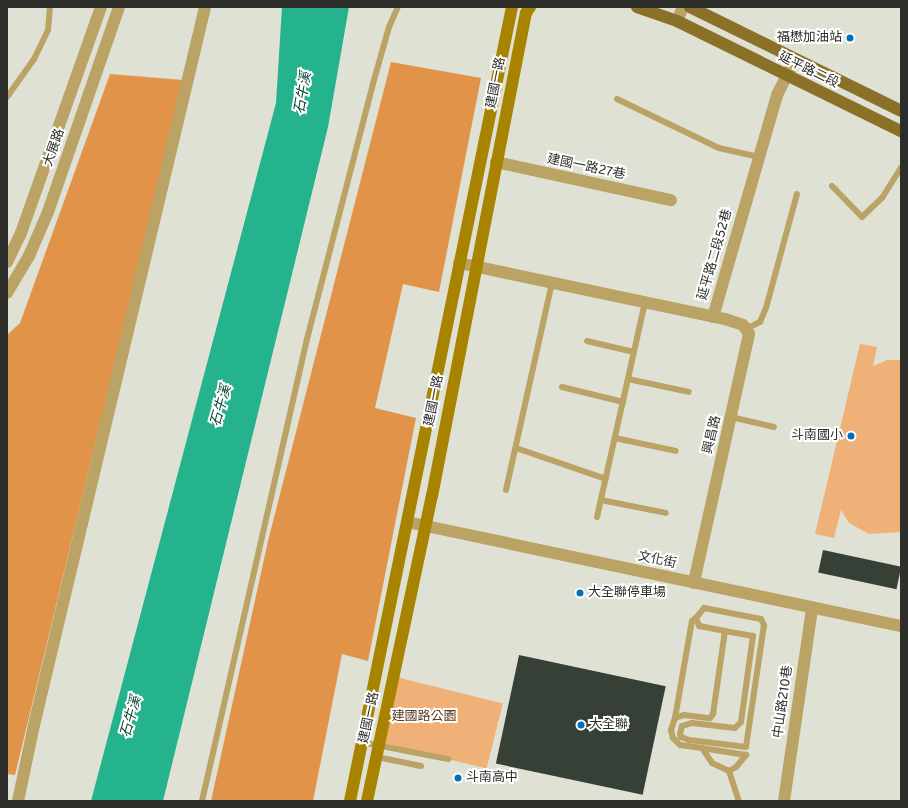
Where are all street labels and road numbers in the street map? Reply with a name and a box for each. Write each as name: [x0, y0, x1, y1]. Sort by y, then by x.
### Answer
street label: 延平路二段: [775, 50, 841, 92]
street label: 建國一路: [484, 56, 510, 110]
street label: 大展路: [41, 127, 69, 169]
street label: 建國一路27巷: [545, 152, 627, 184]
street label: 延平路二段52巷: [696, 208, 736, 302]
street label: 建國一路: [422, 374, 448, 428]
street label: 興昌路: [701, 414, 725, 456]
street label: 文化街: [636, 549, 678, 573]
street label: 中山路210巷: [771, 665, 797, 739]
street label: 建國一路: [357, 691, 383, 745]

